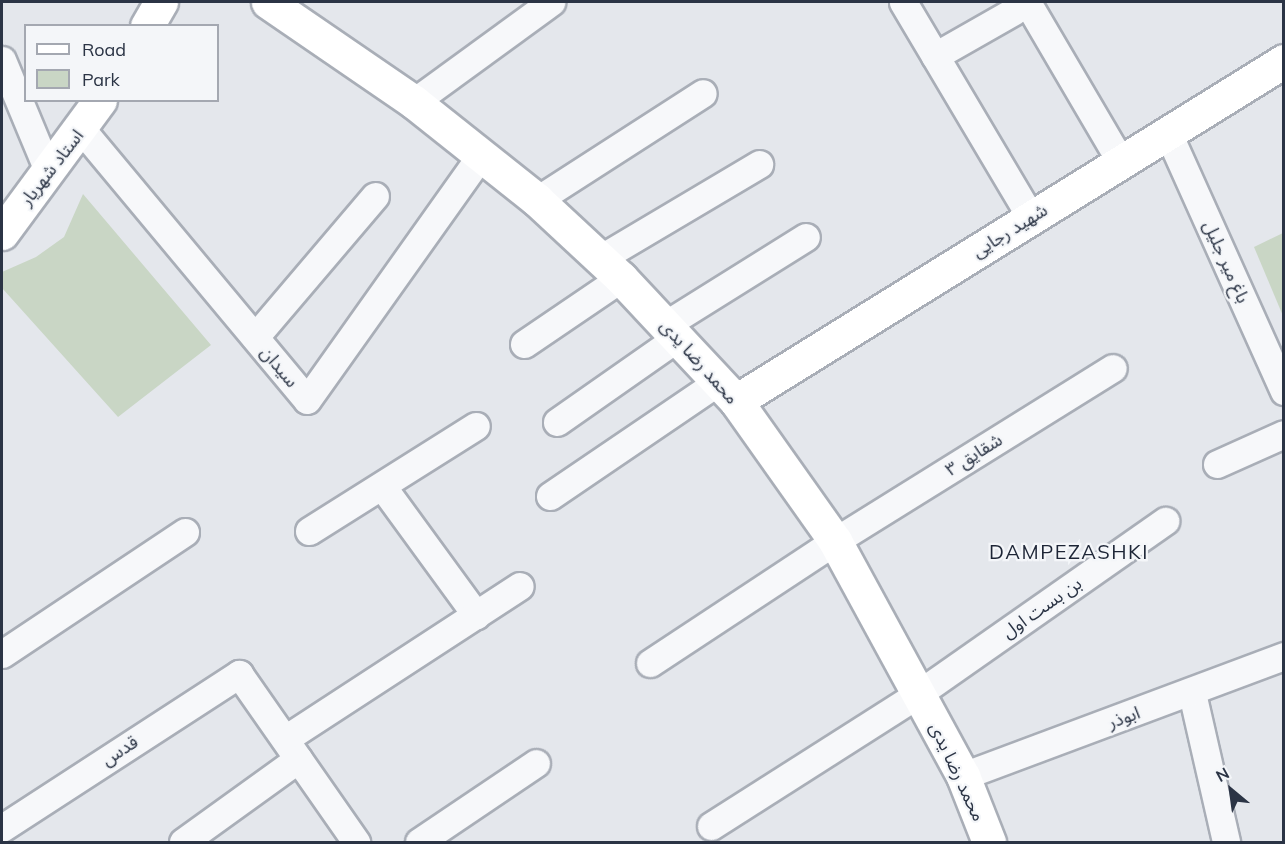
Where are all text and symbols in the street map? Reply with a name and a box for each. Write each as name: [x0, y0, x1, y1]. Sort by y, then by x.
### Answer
legend: [24, 24, 219, 102]
text: Road: [82, 38, 126, 61]
text: Park: [82, 68, 120, 91]
street label: استاد شهریار: [16, 126, 88, 210]
street label: شهید رجایی: [968, 199, 1052, 263]
street label: باغ میر جلیل: [1198, 218, 1254, 306]
street label: محمد رضا یدی: [655, 315, 743, 409]
street label: سیدان: [256, 342, 302, 392]
street label: شقایق ۳: [941, 429, 1007, 481]
district label: DAMPEZASHKI: [989, 539, 1149, 563]
street label: بن بست اول: [998, 573, 1086, 643]
street label: ابوذر: [1105, 702, 1143, 734]
street label: محمد رضا یدی: [925, 719, 989, 825]
street label: قدس: [98, 731, 142, 771]
north arrow: [1201, 760, 1261, 820]
text: N: [1212, 763, 1232, 786]

